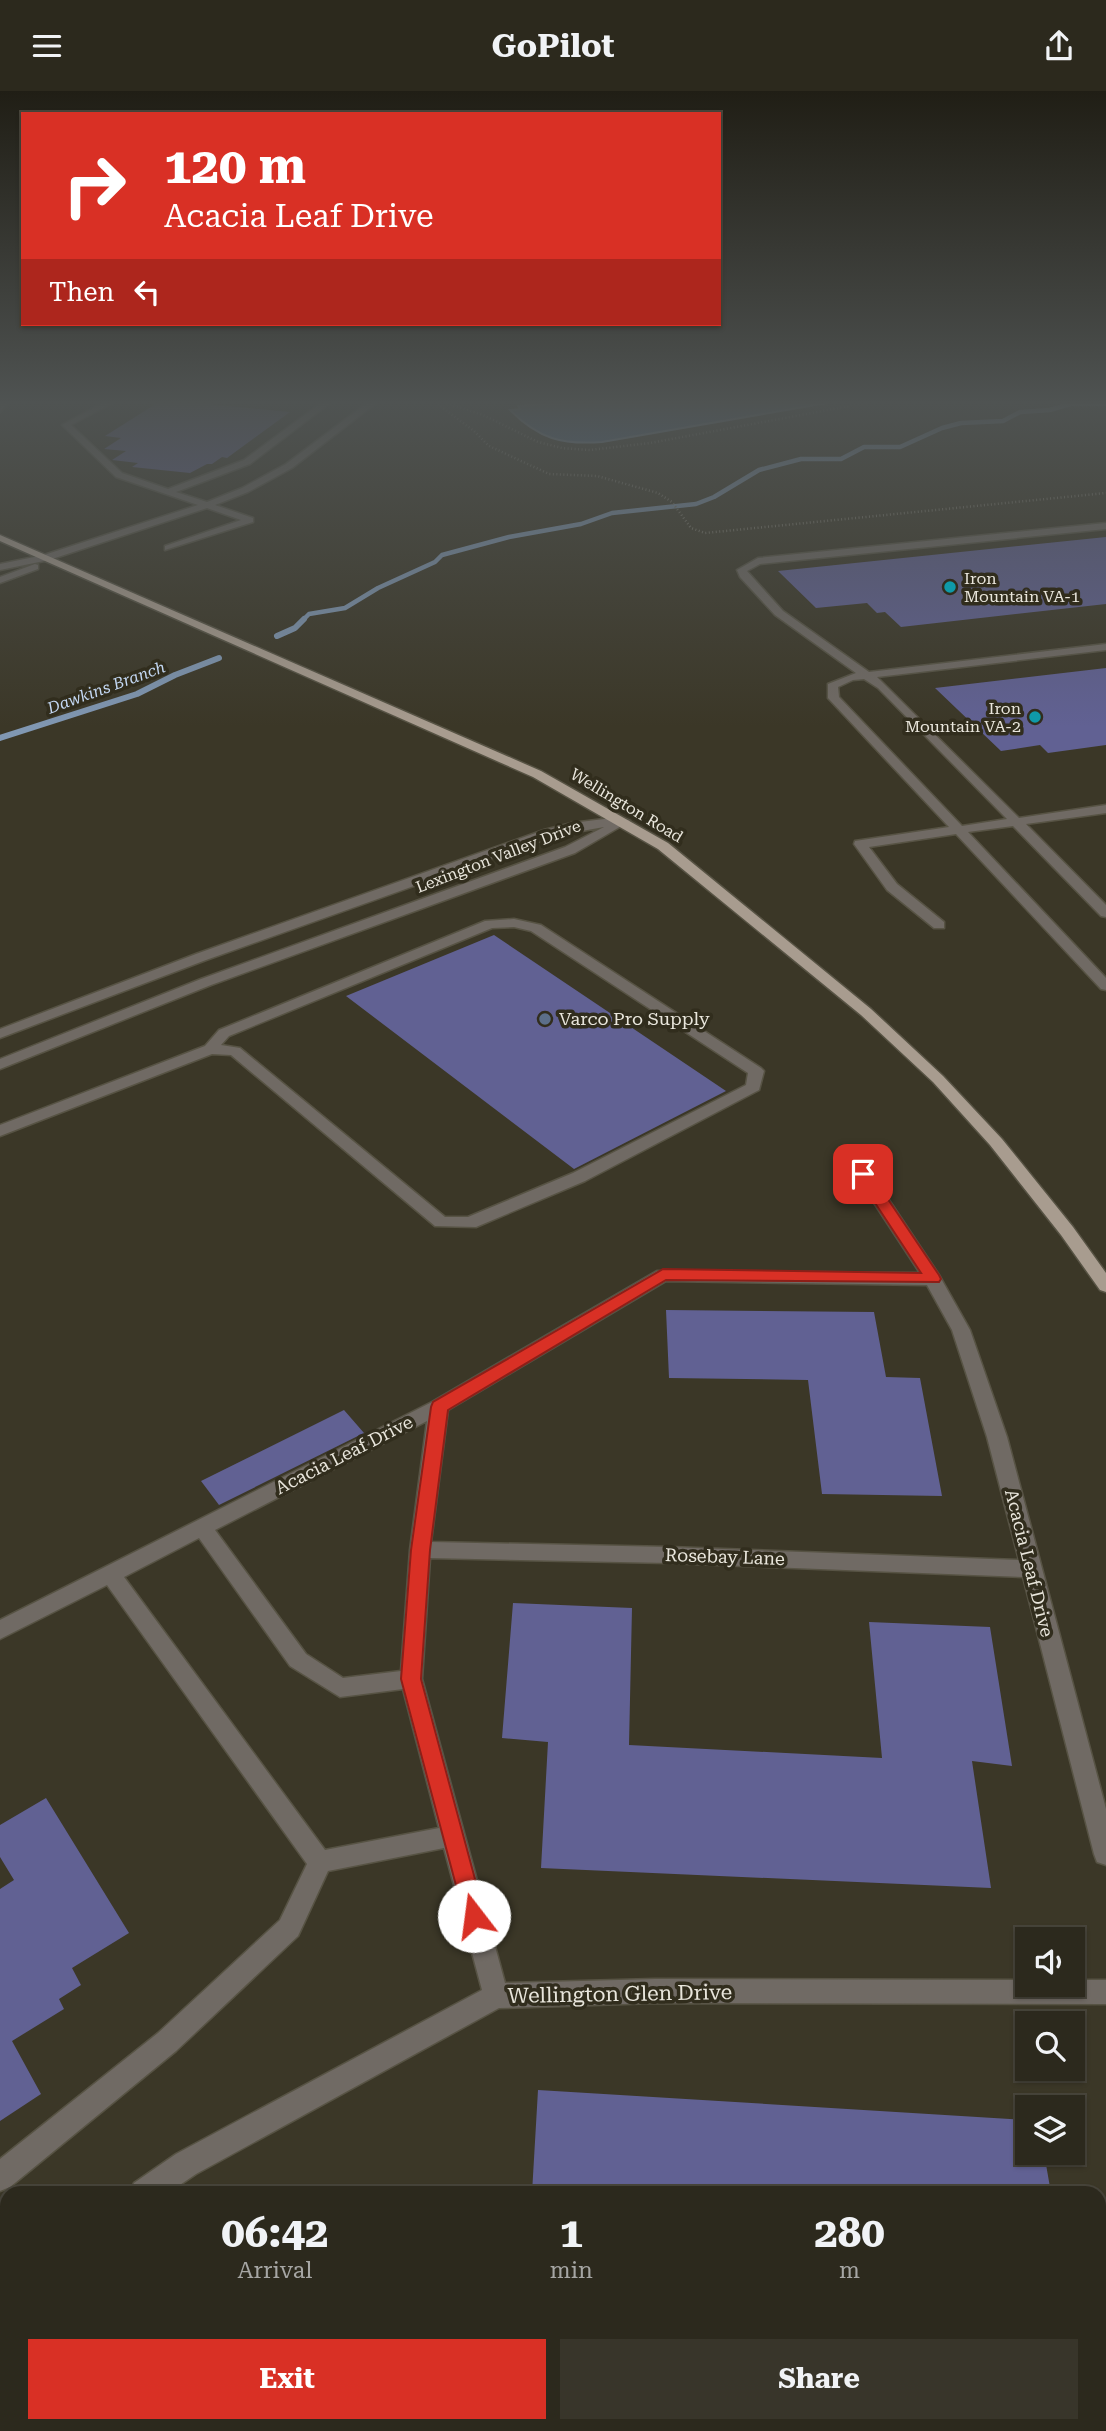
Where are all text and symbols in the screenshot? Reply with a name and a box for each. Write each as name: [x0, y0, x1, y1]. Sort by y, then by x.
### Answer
icon: menu: [28, 27, 66, 65]
text: GoPilot: [491, 27, 615, 65]
icon: share: [1040, 27, 1078, 65]
text: 120 m: [164, 138, 306, 195]
icon: right: [49, 140, 140, 231]
text: Acacia Leaf Drive: [164, 197, 434, 235]
icon: left: [128, 273, 166, 311]
text: Then: [49, 277, 114, 307]
place label: Iron Mountain VA-1: [964, 569, 1080, 606]
marker: Iron Mountain VA-1: [942, 579, 958, 595]
water label: Dawkins Branch: [44, 657, 168, 718]
place label: Iron Mountain VA-2: [905, 699, 1021, 736]
marker: Iron Mountain VA-2: [1027, 709, 1043, 725]
street label: Wellington Road: [567, 764, 687, 847]
street label: Lexington Valley Drive: [413, 816, 584, 897]
place label: Varco Pro Supply: [559, 1008, 710, 1029]
marker: Varco Pro Supply: [537, 1011, 553, 1027]
pin: [833, 1144, 893, 1204]
icon: arrive: [844, 1155, 882, 1193]
street label: Acacia Leaf Drive: [271, 1411, 416, 1498]
street label: Acacia Leaf Drive: [1001, 1487, 1058, 1639]
street label: Rosebay Lane: [665, 1544, 785, 1569]
position arrow: [437, 1879, 511, 1953]
map controls: [1015, 1927, 1085, 2165]
button: sound: [1015, 1927, 1085, 1997]
street label: Wellington Glen Drive: [508, 1980, 732, 2008]
button: search: [1015, 2011, 1085, 2081]
button: layers: [1015, 2095, 1085, 2165]
text: 06:42: [221, 2208, 328, 2257]
text: 1: [560, 2208, 583, 2257]
text: 280: [814, 2208, 885, 2257]
text: Arrival: [237, 2257, 312, 2284]
text: min: [550, 2257, 593, 2284]
text: m: [839, 2257, 860, 2284]
button: Exit: [28, 2339, 546, 2419]
button: Share: [560, 2339, 1078, 2419]

